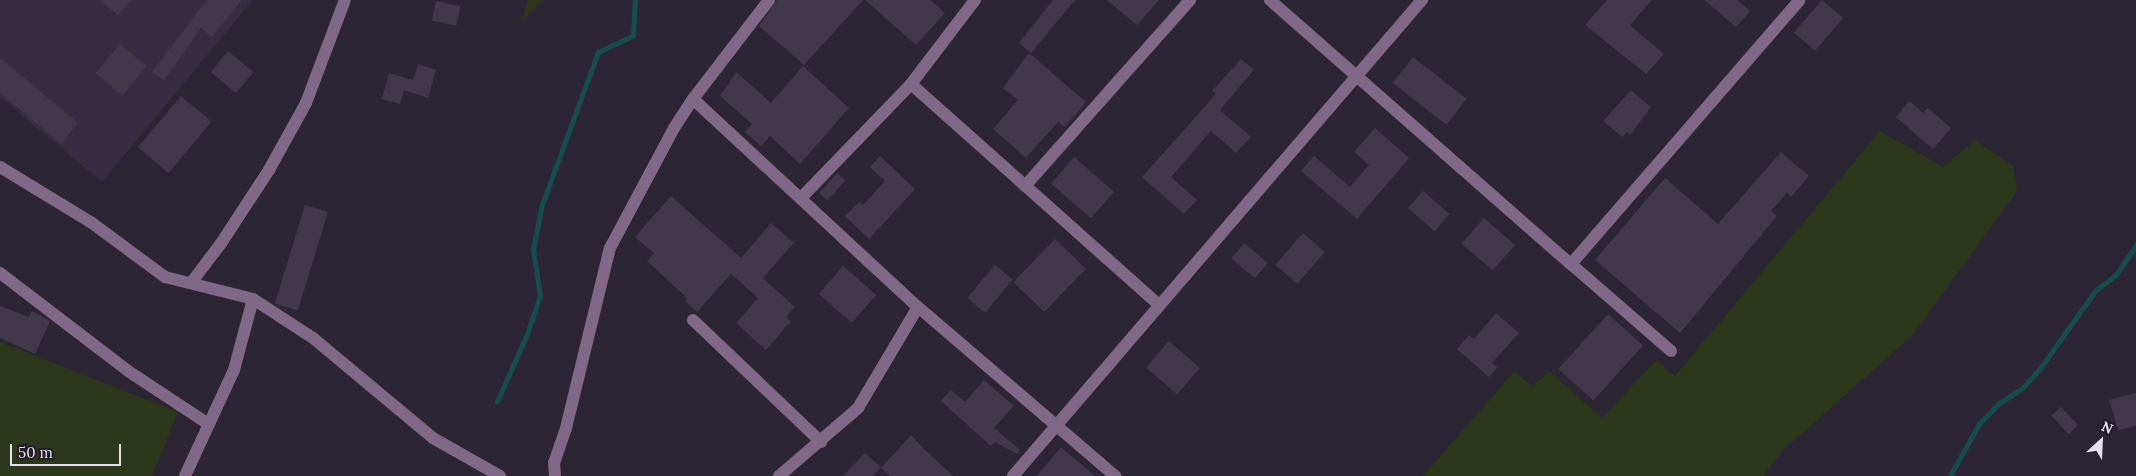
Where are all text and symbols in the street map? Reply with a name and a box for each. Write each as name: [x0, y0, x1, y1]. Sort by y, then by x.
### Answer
north arrow: [2076, 416, 2126, 466]
text: N: [2099, 417, 2116, 438]
scale bar: [12, 434, 124, 466]
text: 50 m: [18, 443, 53, 462]

